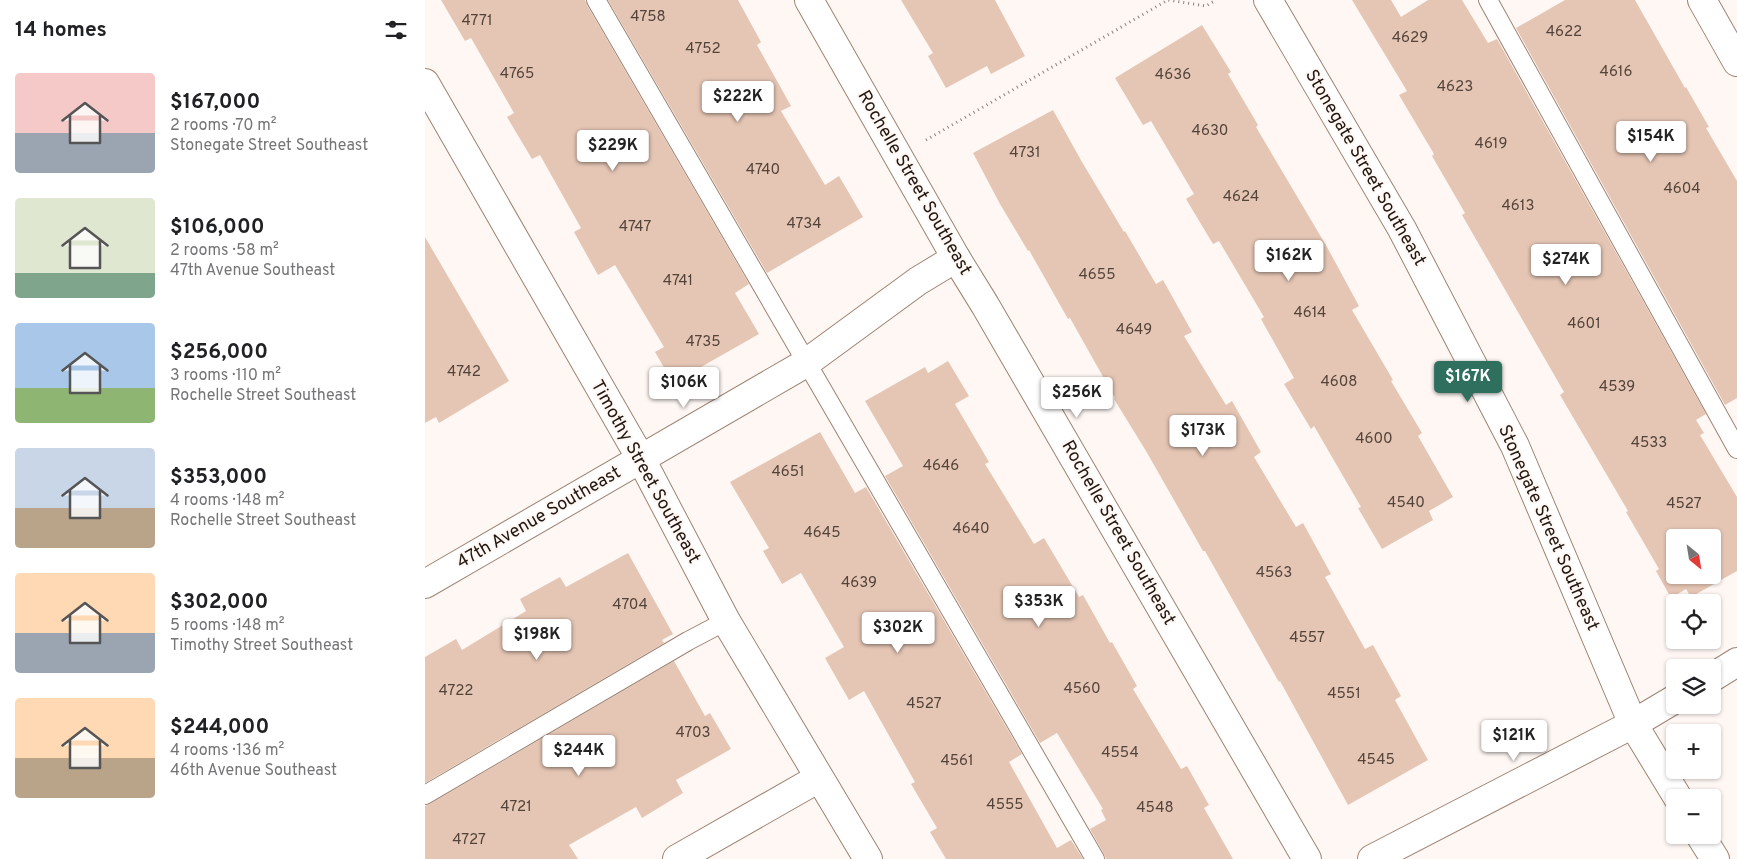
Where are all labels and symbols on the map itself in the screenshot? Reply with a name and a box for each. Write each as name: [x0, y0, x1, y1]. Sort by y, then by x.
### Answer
house number: 4758: [630, 8, 666, 27]
house number: 4771: [461, 12, 493, 31]
house number: 4622: [1546, 23, 1582, 42]
house number: 4629: [1392, 29, 1428, 48]
house number: 4752: [685, 40, 721, 59]
house number: 4616: [1600, 63, 1632, 82]
house number: 4765: [500, 65, 534, 84]
house number: 4636: [1155, 66, 1191, 85]
street label: Stonegate Street Southeast: [1299, 66, 1431, 270]
house number: 4623: [1437, 78, 1473, 97]
pin: $222K: [703, 80, 773, 123]
street label: Rochelle Street Southeast: [852, 86, 976, 280]
pin: $154K: [1616, 120, 1686, 163]
house number: 4630: [1192, 122, 1228, 141]
pin: $229K: [578, 130, 648, 172]
house number: 4619: [1475, 135, 1507, 154]
house number: 4731: [1009, 144, 1041, 163]
house number: 4740: [746, 161, 780, 180]
house number: 4604: [1663, 180, 1701, 199]
house number: 4624: [1223, 188, 1259, 207]
house number: 4613: [1502, 197, 1534, 216]
house number: 4734: [786, 215, 822, 234]
house number: 4747: [619, 218, 651, 237]
pin: $162K: [1254, 240, 1324, 282]
pin: $274K: [1531, 244, 1601, 286]
house number: 4655: [1079, 266, 1115, 285]
house number: 4741: [663, 272, 693, 291]
house number: 4614: [1294, 304, 1326, 323]
house number: 4601: [1567, 315, 1601, 334]
house number: 4649: [1116, 321, 1152, 340]
house number: 4735: [685, 333, 721, 352]
pin: $167K: [1433, 360, 1503, 403]
house number: 4742: [447, 363, 481, 382]
pin: $106K: [649, 366, 719, 409]
house number: 4608: [1320, 373, 1358, 392]
street label: Timothy Street Southeast: [585, 376, 705, 568]
pin: $256K: [1042, 376, 1112, 419]
house number: 4539: [1599, 378, 1635, 397]
pin: $173K: [1168, 414, 1238, 457]
street label: Stonegate Street Southeast: [1492, 421, 1604, 635]
house number: 4600: [1355, 430, 1393, 449]
house number: 4533: [1631, 434, 1667, 453]
street label: Rochelle Street Southeast: [1056, 436, 1180, 630]
house number: 4646: [923, 457, 959, 476]
street label: 47th Avenue Southeast: [453, 462, 625, 574]
house number: 4651: [771, 463, 805, 482]
house number: 4540: [1387, 494, 1425, 513]
house number: 4527: [1666, 495, 1702, 514]
house number: 4640: [952, 520, 990, 539]
house number: 4645: [804, 524, 840, 543]
north arrow: [1666, 529, 1721, 584]
house number: 4563: [1256, 564, 1292, 583]
house number: 4639: [841, 574, 877, 593]
pin: $353K: [1004, 586, 1074, 628]
house number: 4704: [612, 596, 648, 615]
pin: $302K: [863, 612, 933, 654]
pin: $198K: [502, 618, 572, 661]
house number: 4557: [1289, 629, 1325, 648]
house number: 4560: [1063, 680, 1101, 699]
house number: 4722: [438, 682, 474, 701]
house number: 4551: [1327, 685, 1361, 704]
house number: 4527: [906, 695, 942, 714]
pin: $121K: [1479, 720, 1549, 762]
house number: 4703: [675, 724, 711, 743]
pin: $244K: [544, 734, 614, 777]
house number: 4554: [1101, 744, 1139, 763]
house number: 4545: [1357, 751, 1395, 770]
house number: 4561: [940, 752, 974, 771]
house number: 4555: [986, 796, 1024, 815]
house number: 4721: [500, 798, 532, 817]
house number: 4548: [1136, 799, 1174, 818]
house number: 4727: [452, 831, 486, 850]

